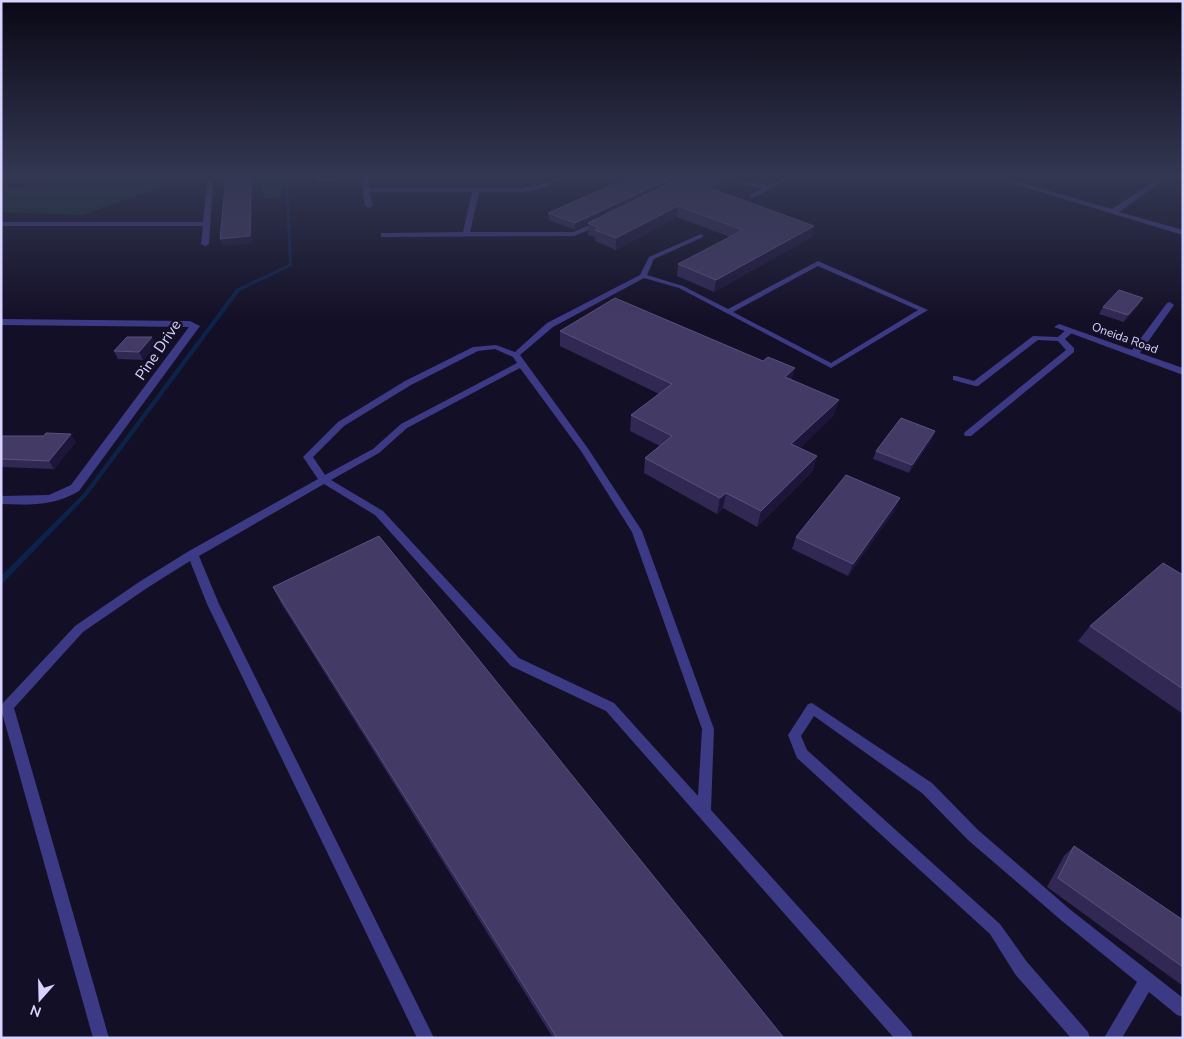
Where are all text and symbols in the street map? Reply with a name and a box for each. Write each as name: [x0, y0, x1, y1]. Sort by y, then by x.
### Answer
street label: Pine Drive: [130, 316, 186, 384]
street label: Oneida Road: [1090, 319, 1160, 357]
north arrow: [15, 974, 65, 1024]
text: N: [28, 1000, 44, 1021]

